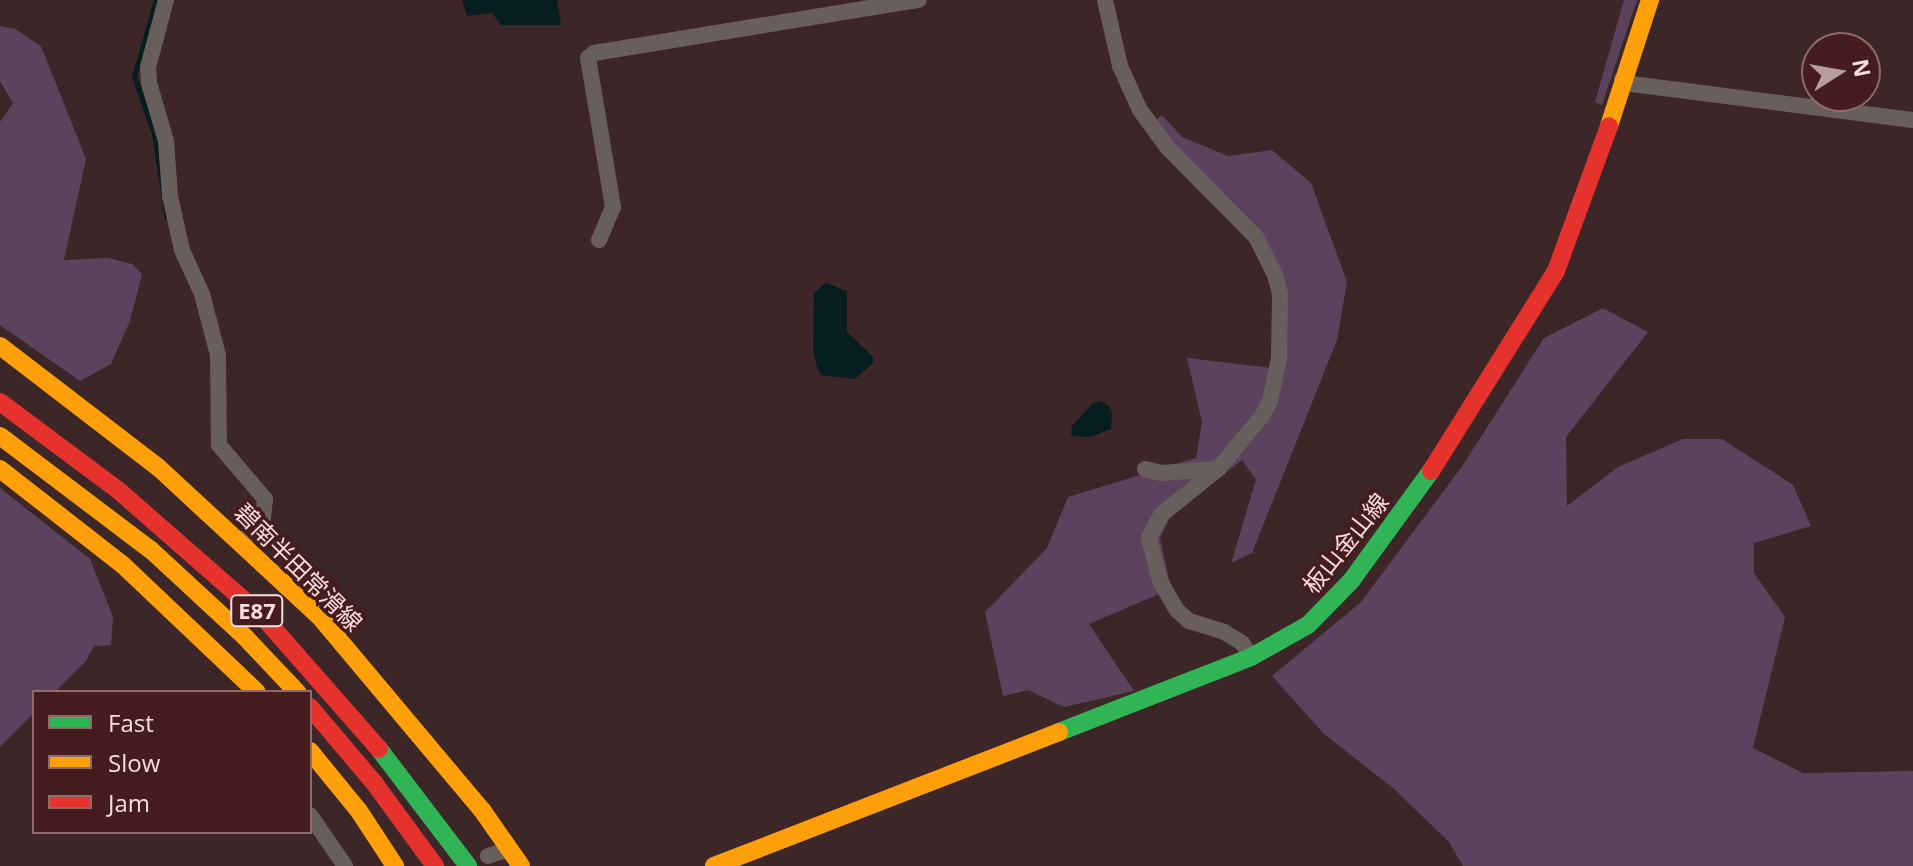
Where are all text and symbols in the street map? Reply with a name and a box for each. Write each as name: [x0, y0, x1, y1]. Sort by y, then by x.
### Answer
north arrow: [1801, 32, 1881, 112]
text: N: [1846, 56, 1879, 79]
street label: 板山金山線: [1296, 487, 1394, 599]
street label: 碧南半田常滑線: [229, 497, 369, 637]
road number: E87: [229, 593, 285, 629]
legend: [32, 690, 312, 834]
text: Fast: [108, 706, 154, 739]
text: Slow: [108, 746, 160, 779]
text: Jam: [108, 786, 150, 819]

